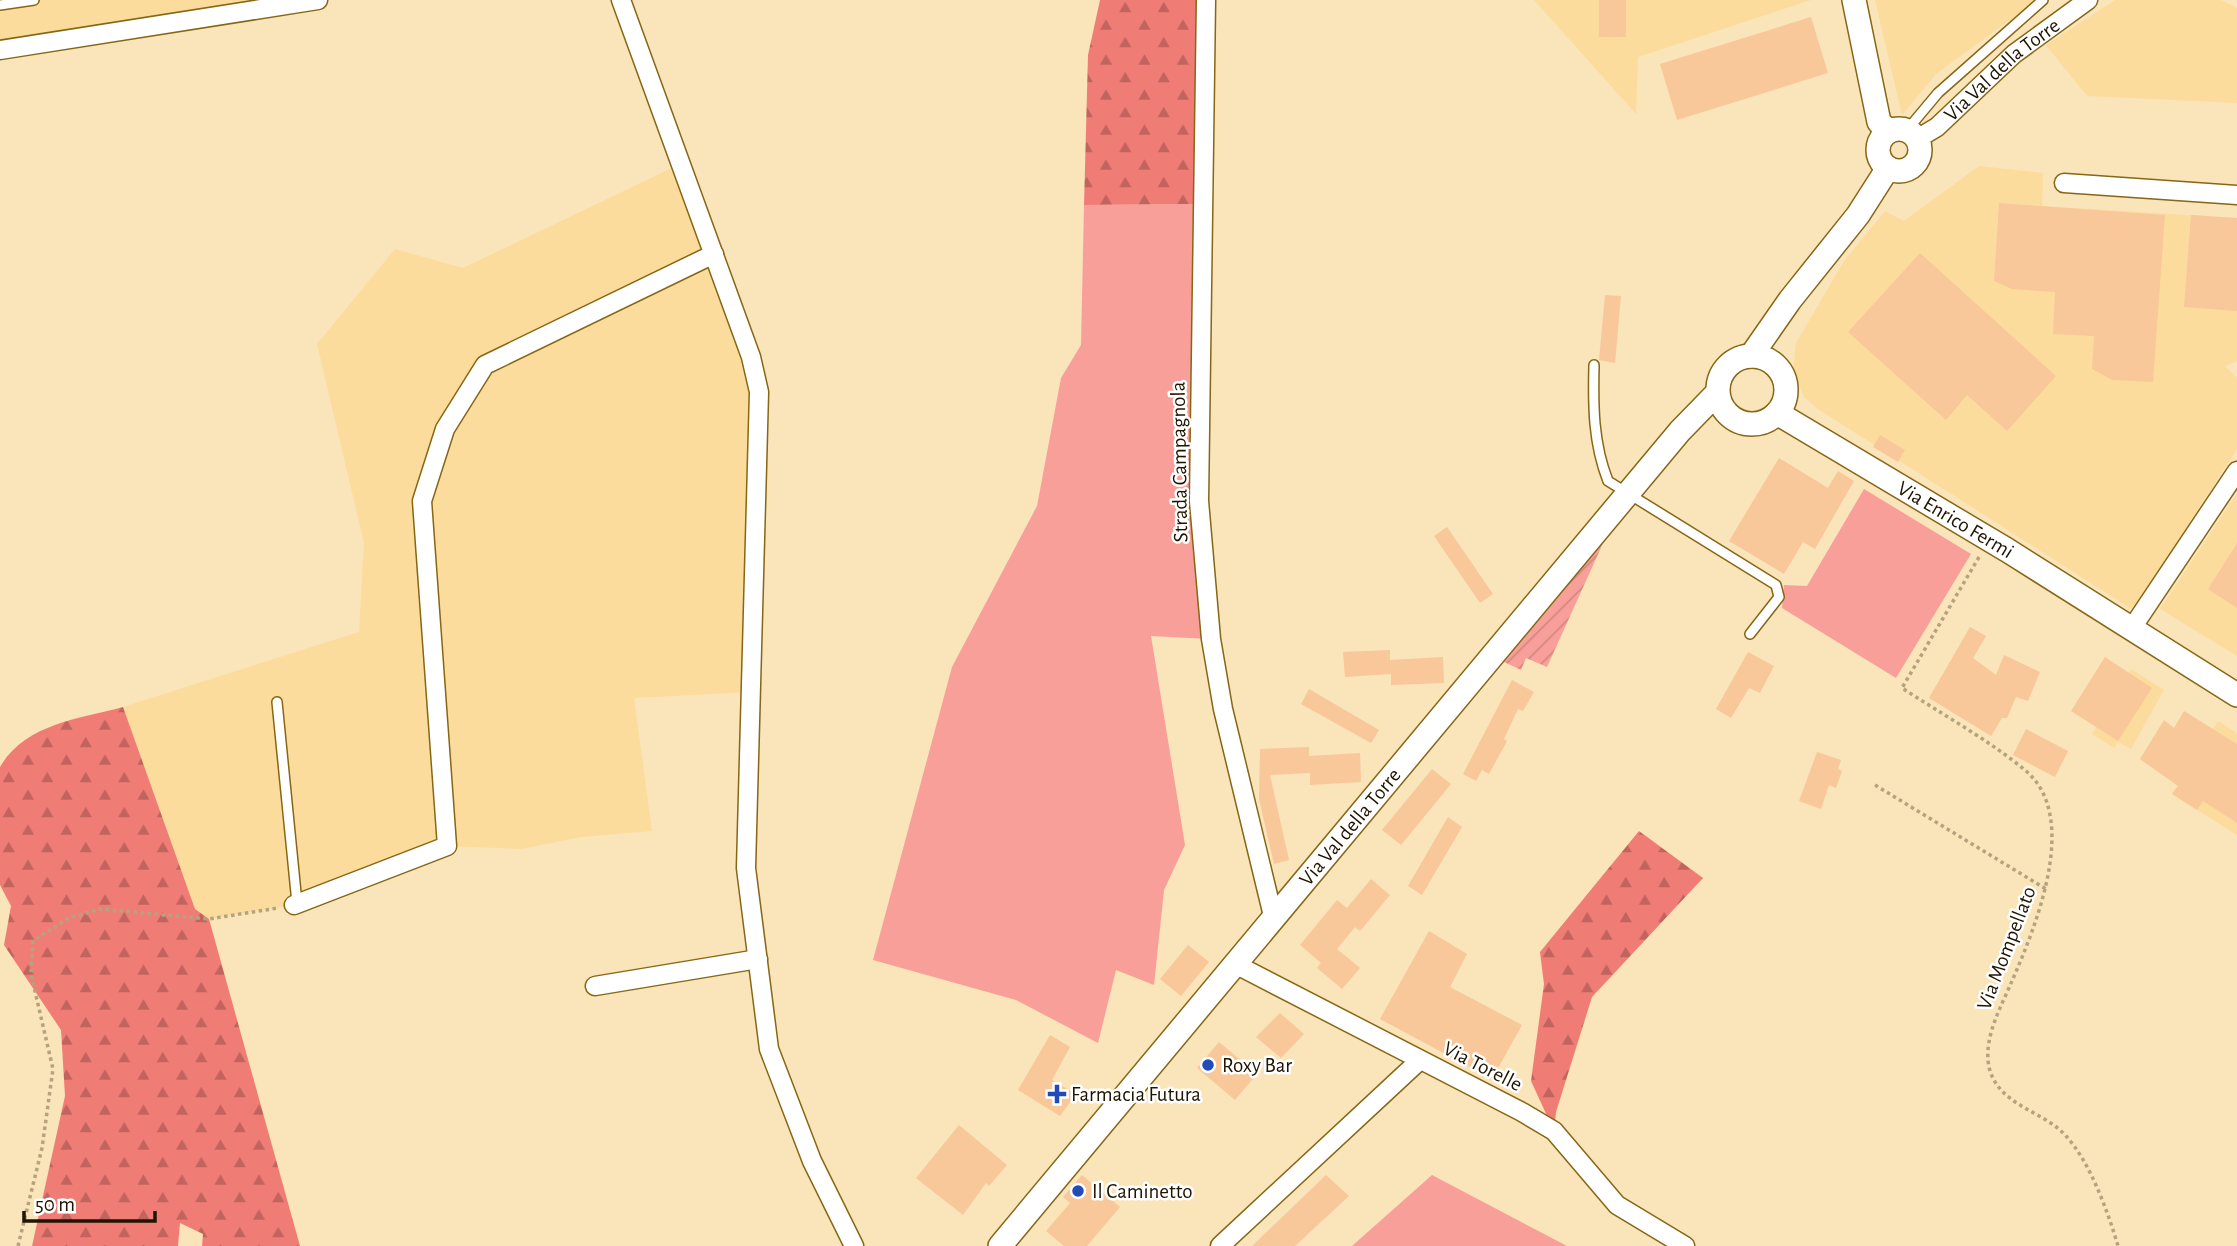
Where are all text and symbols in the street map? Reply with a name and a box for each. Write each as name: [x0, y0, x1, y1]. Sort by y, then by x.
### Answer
street label: Via Val della Torre: [1940, 14, 2064, 125]
street label: Strada Campagnola: [1168, 381, 1191, 543]
street label: Via Enrico Fermi: [1894, 477, 2017, 562]
street label: Via Val della Torre: [1295, 764, 1405, 890]
street label: Via Mompellato: [1973, 884, 2040, 1013]
street label: Via Torelle: [1440, 1038, 1526, 1095]
place label: Roxy Bar: [1222, 1055, 1292, 1076]
marker: Roxy Bar: [1200, 1057, 1216, 1073]
place label: Farmacia Futura: [1071, 1084, 1201, 1105]
marker: Farmacia Futura: [1049, 1086, 1065, 1102]
scale bar: [24, 1180, 156, 1224]
place label: Il Caminetto: [1092, 1181, 1192, 1202]
marker: Il Caminetto: [1070, 1183, 1086, 1199]
text: 50 m: [35, 1194, 75, 1215]

